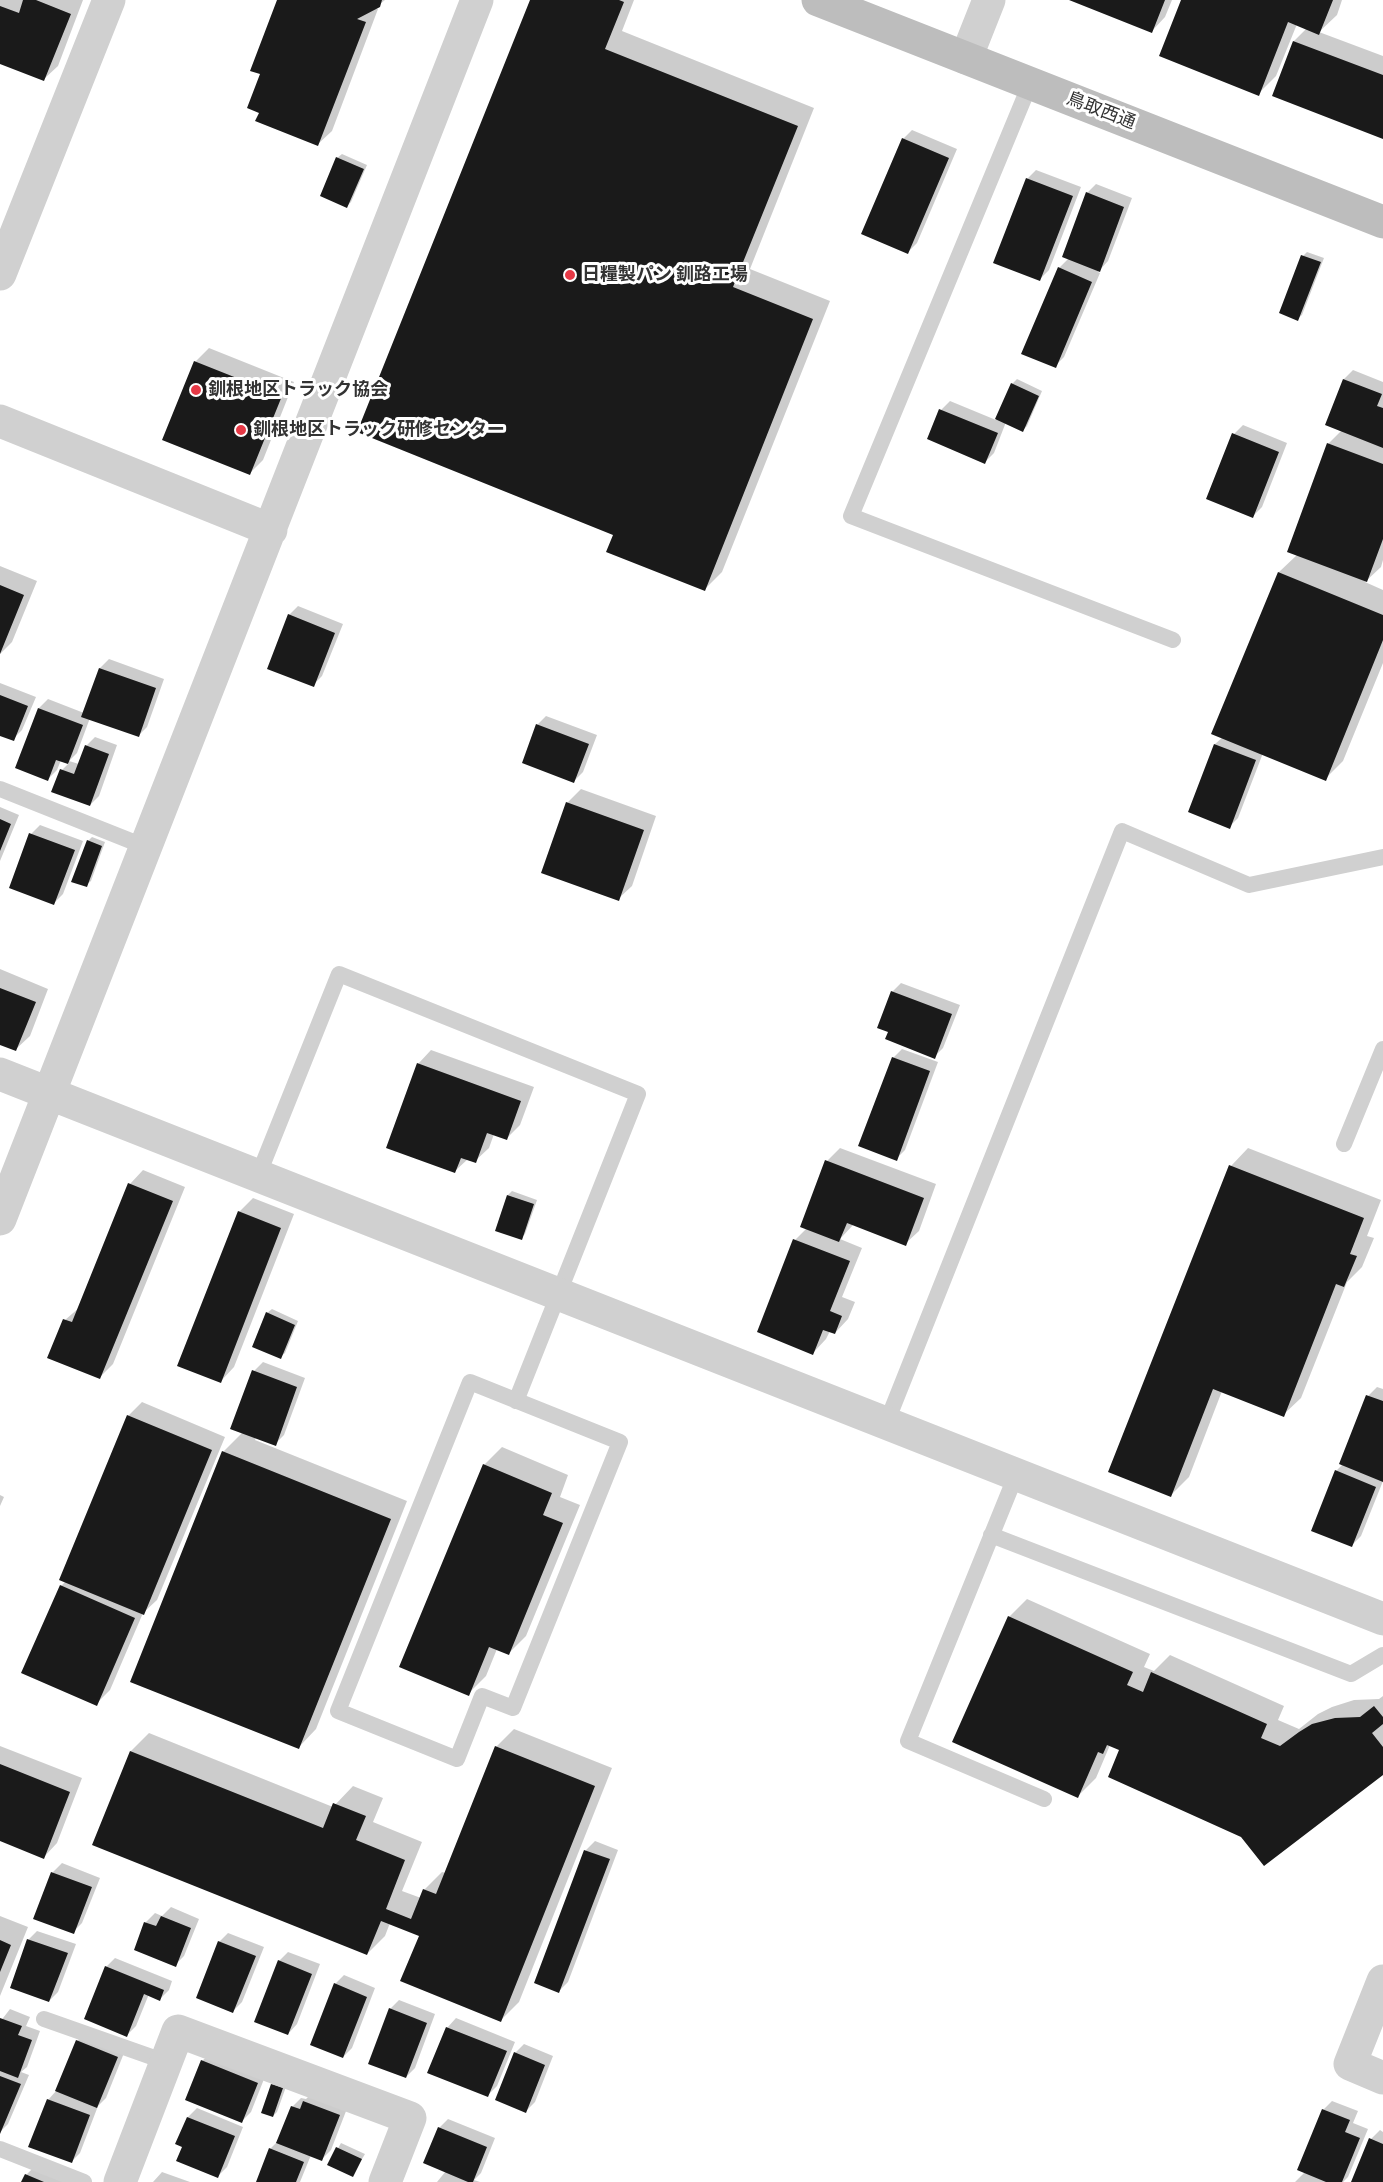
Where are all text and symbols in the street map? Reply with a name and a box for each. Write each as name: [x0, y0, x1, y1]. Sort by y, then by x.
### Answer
street label: 鳥取西通: [1064, 88, 1138, 134]
place label: 日糧製パン 釧路工場: [582, 264, 748, 286]
marker: 日糧製パン 釧路工場: [563, 268, 577, 282]
place label: 釧根地区トラック協会: [208, 379, 388, 401]
marker: 釧根地区トラック協会: [189, 383, 203, 397]
place label: 釧根地区トラック研修センター: [253, 419, 505, 441]
marker: 釧根地区トラック研修センター: [234, 423, 248, 437]

